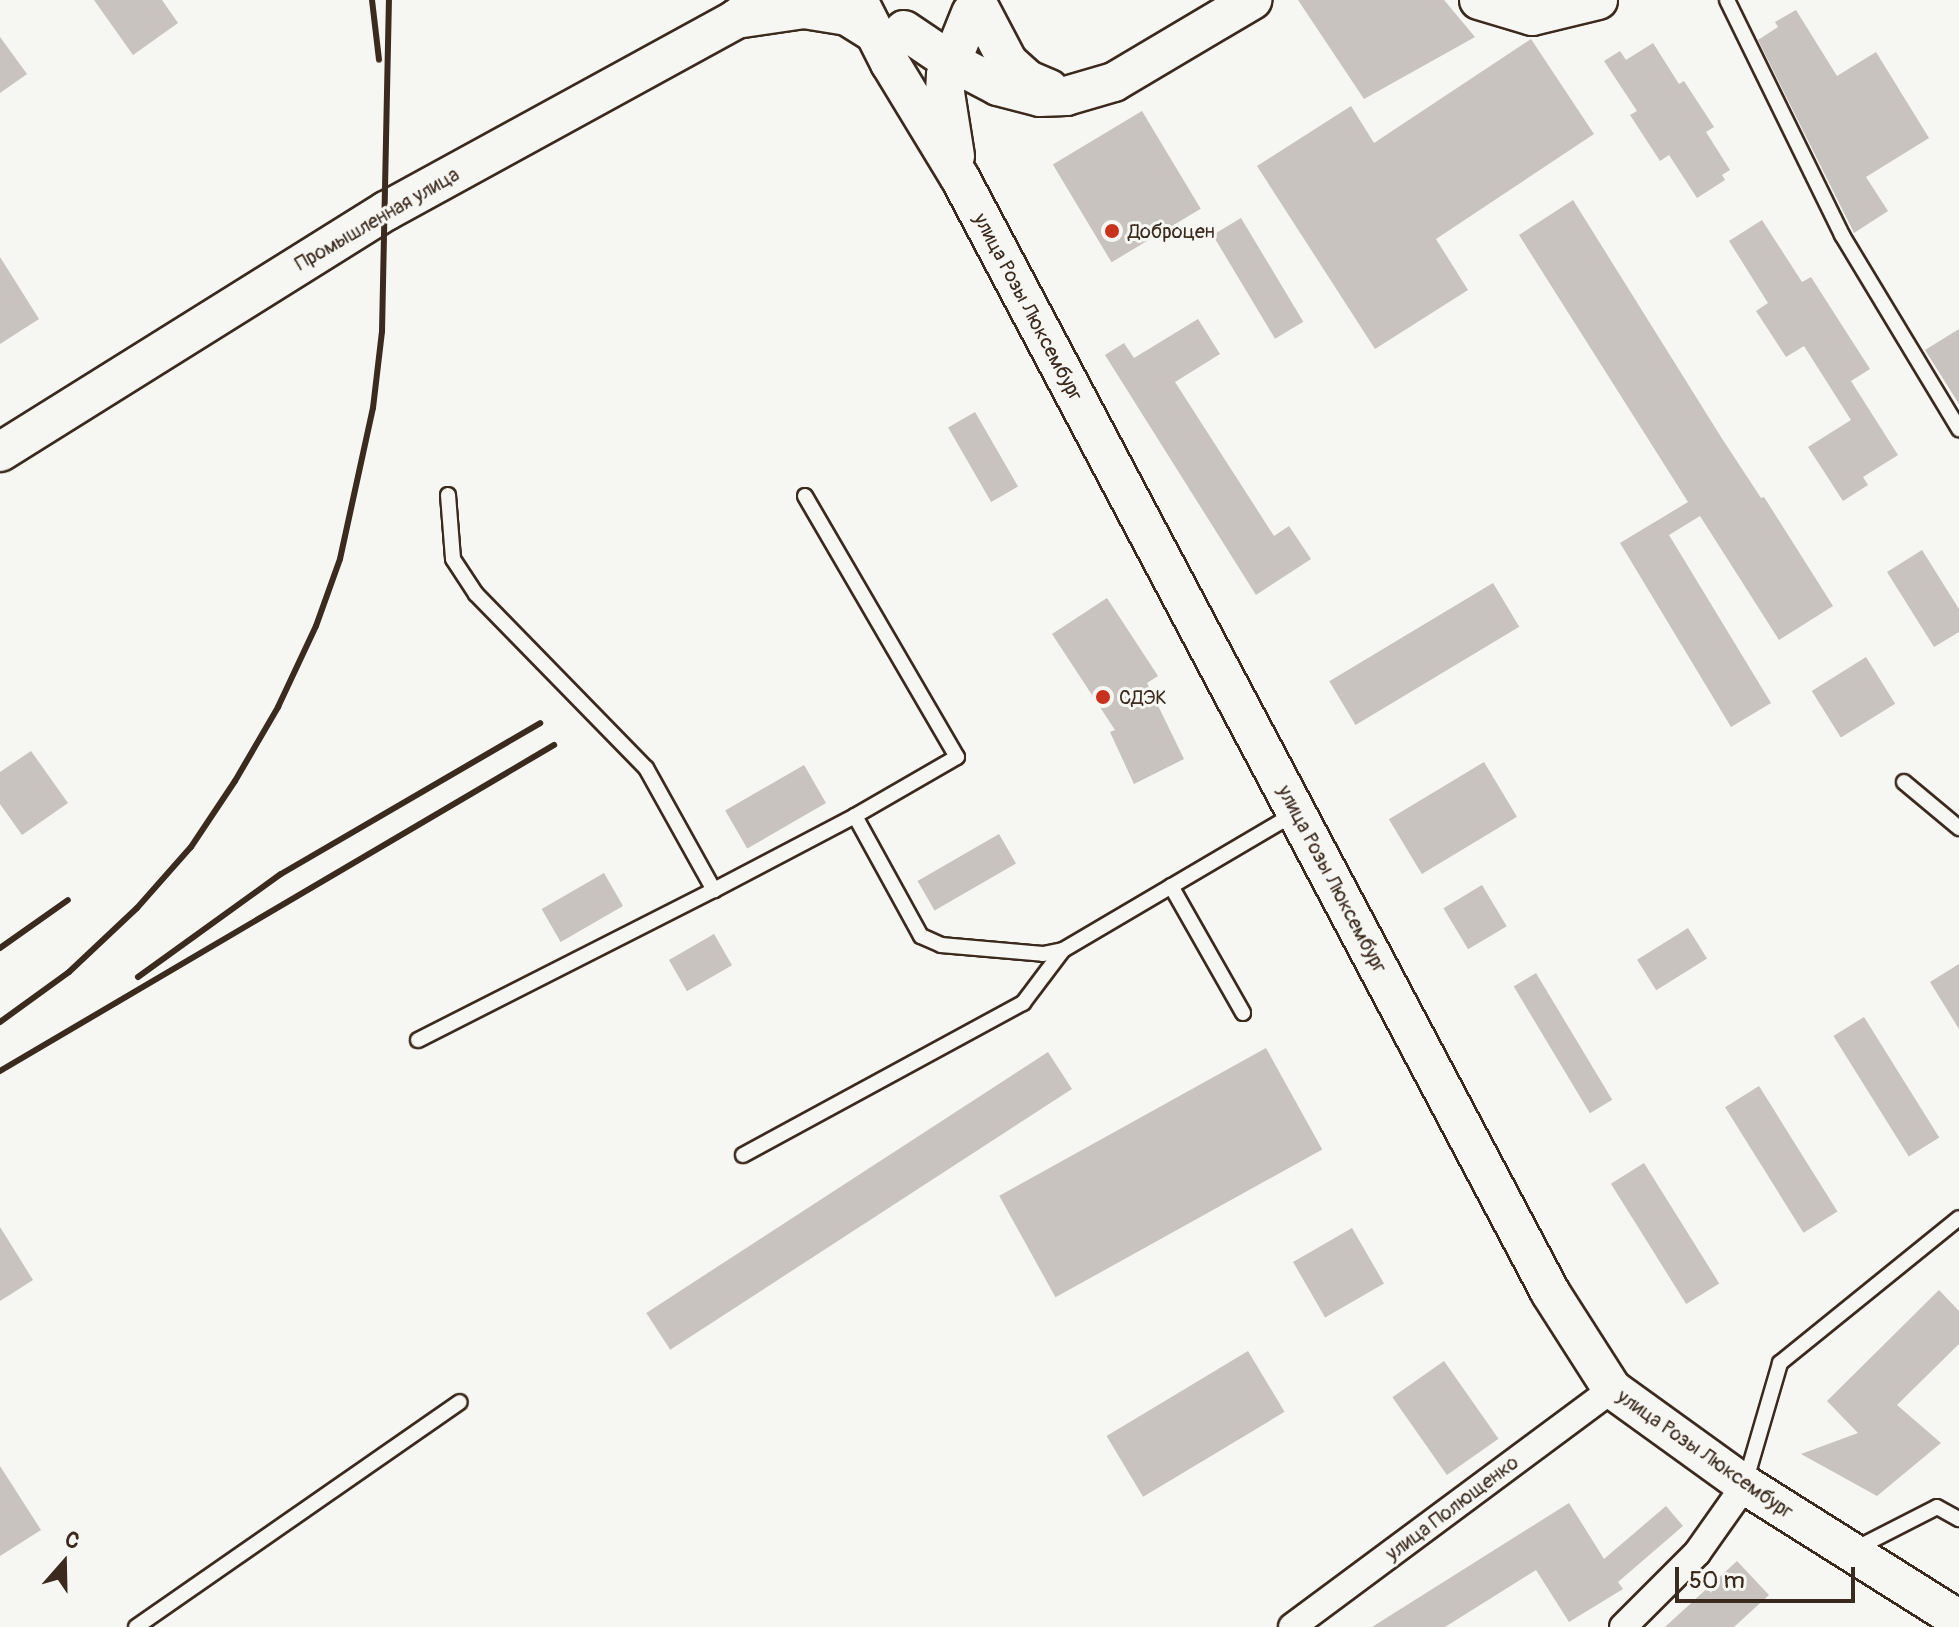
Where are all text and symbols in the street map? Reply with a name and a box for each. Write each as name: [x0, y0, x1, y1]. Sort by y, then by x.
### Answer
street label: Промышленная улица: [291, 162, 463, 276]
street label: улица Розы Люксембург: [968, 209, 1088, 405]
place label: Доброцен: [1128, 219, 1215, 243]
marker: Доброцен: [1103, 222, 1121, 240]
place label: СДЭК: [1119, 685, 1167, 709]
marker: СДЭК: [1094, 688, 1112, 706]
street label: улица Розы Люксембург: [1272, 781, 1392, 977]
street label: улица Розы Люксембург: [1612, 1384, 1798, 1524]
street label: улица Полющенко: [1381, 1450, 1523, 1566]
north arrow: [24, 1523, 104, 1603]
text: С: [61, 1525, 83, 1556]
scale bar: [1679, 1551, 1859, 1601]
text: 50 m: [1689, 1566, 1745, 1595]

